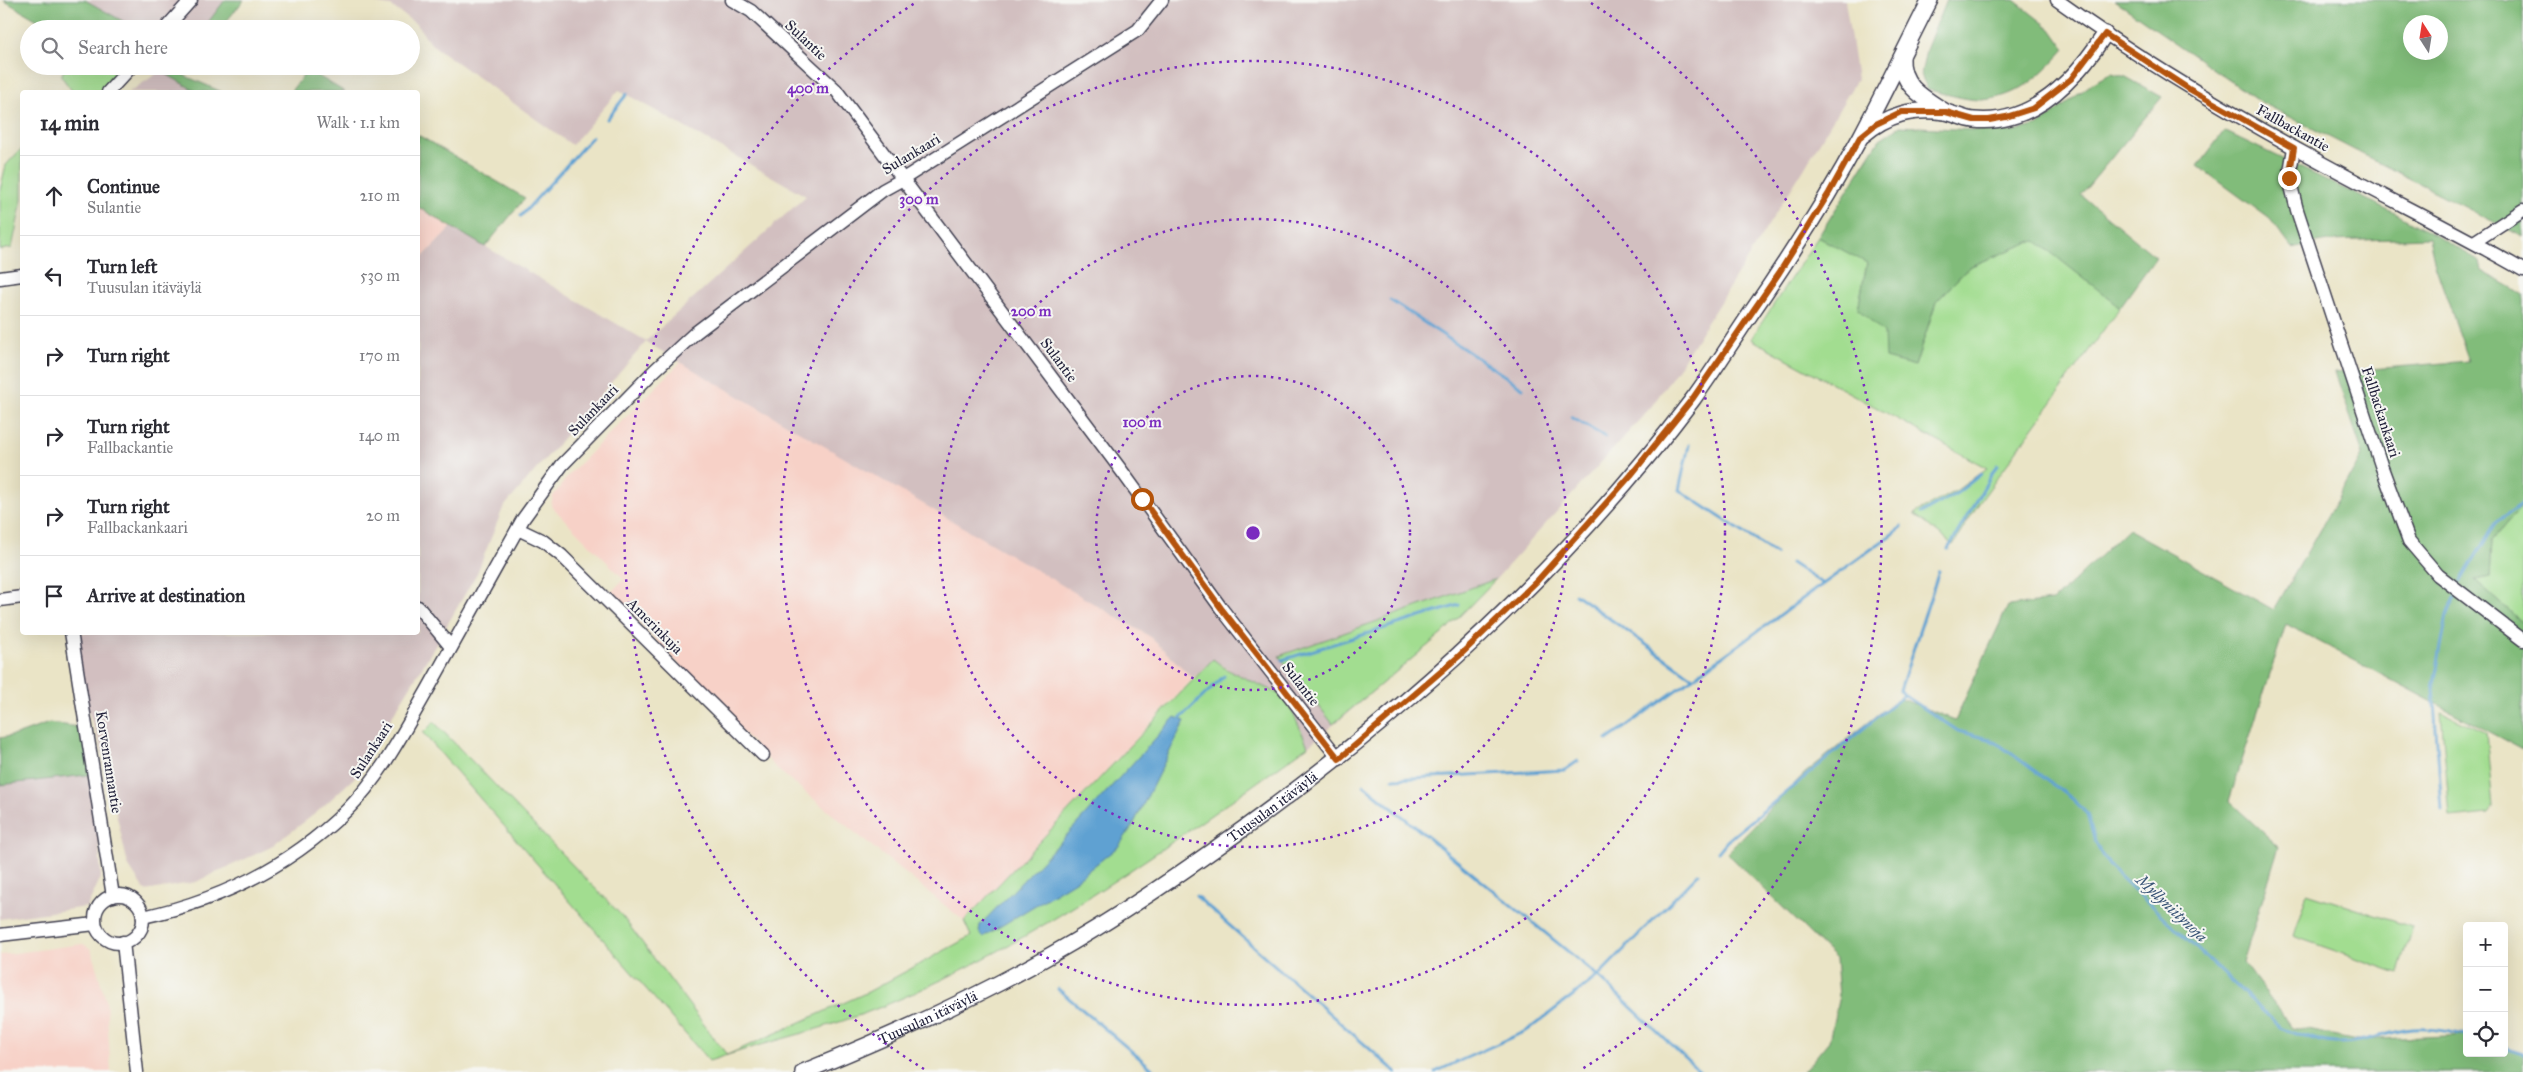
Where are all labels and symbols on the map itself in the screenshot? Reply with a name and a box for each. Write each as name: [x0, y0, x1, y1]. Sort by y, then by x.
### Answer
north arrow: [2403, 15, 2448, 60]
street label: Sulantie: [781, 16, 831, 64]
text: 400 m: [787, 79, 829, 98]
street label: Fallbackantie: [2253, 101, 2333, 155]
street label: Sulankaari: [879, 130, 943, 178]
route end: [2278, 167, 2301, 190]
text: 300 m: [899, 190, 939, 209]
text: 200 m: [1011, 302, 1052, 320]
street label: Sulantie: [1037, 334, 1081, 386]
street label: Fallbackankaari: [2358, 364, 2404, 460]
street label: Sulankaari: [564, 381, 622, 439]
text: 100 m: [1122, 413, 1162, 431]
route start: [1131, 488, 1154, 511]
centre of rings: [1244, 524, 1262, 542]
street label: Amerinkuja: [623, 594, 687, 658]
street label: Sulantie: [1278, 658, 1324, 710]
street label: Korvenrannantie: [92, 710, 126, 814]
street label: Sulankaari: [346, 718, 396, 782]
street label: Tuusulan itäväylä: [1224, 767, 1322, 846]
water label: Myllyniitynoja: [2130, 869, 2212, 947]
street label: Tuusulan itäväylä: [875, 986, 981, 1048]

